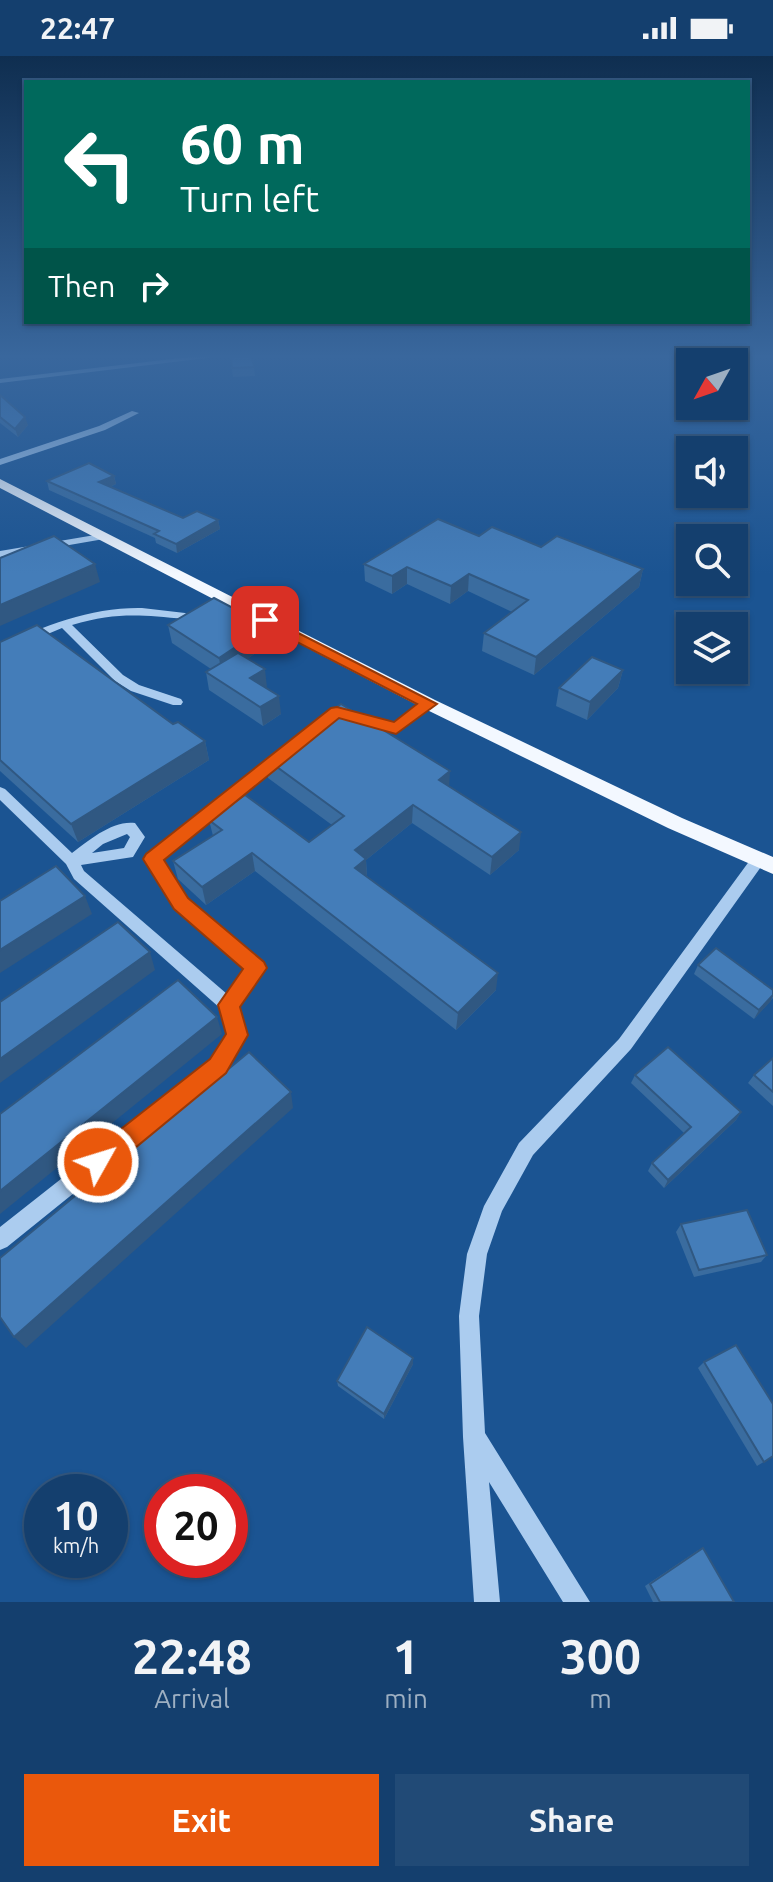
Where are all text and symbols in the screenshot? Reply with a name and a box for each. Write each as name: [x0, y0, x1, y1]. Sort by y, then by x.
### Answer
text: 22:47: [40, 11, 115, 45]
icon: left: [48, 112, 152, 216]
text: 60 m: [180, 112, 305, 175]
text: Turn left: [180, 178, 319, 219]
icon: right: [132, 264, 176, 308]
text: Then: [48, 269, 116, 303]
north arrow: [676, 348, 748, 420]
map controls: [676, 348, 748, 684]
button: sound: [676, 436, 748, 508]
button: search: [676, 524, 748, 596]
pin: [231, 586, 299, 654]
icon: arrive: [243, 598, 287, 642]
button: layers: [676, 612, 748, 684]
position arrow: [56, 1120, 140, 1204]
speed limit sign: 20: [144, 1474, 248, 1578]
text: 10: [53, 1493, 99, 1538]
text: km/h: [53, 1534, 99, 1557]
text: 22:48: [132, 1629, 252, 1683]
text: 1: [392, 1629, 419, 1683]
text: 300: [560, 1629, 641, 1683]
text: Arrival: [154, 1684, 230, 1713]
text: min: [384, 1684, 428, 1713]
text: m: [589, 1684, 612, 1713]
button: Exit: [24, 1774, 379, 1866]
button: Share: [395, 1774, 749, 1866]

